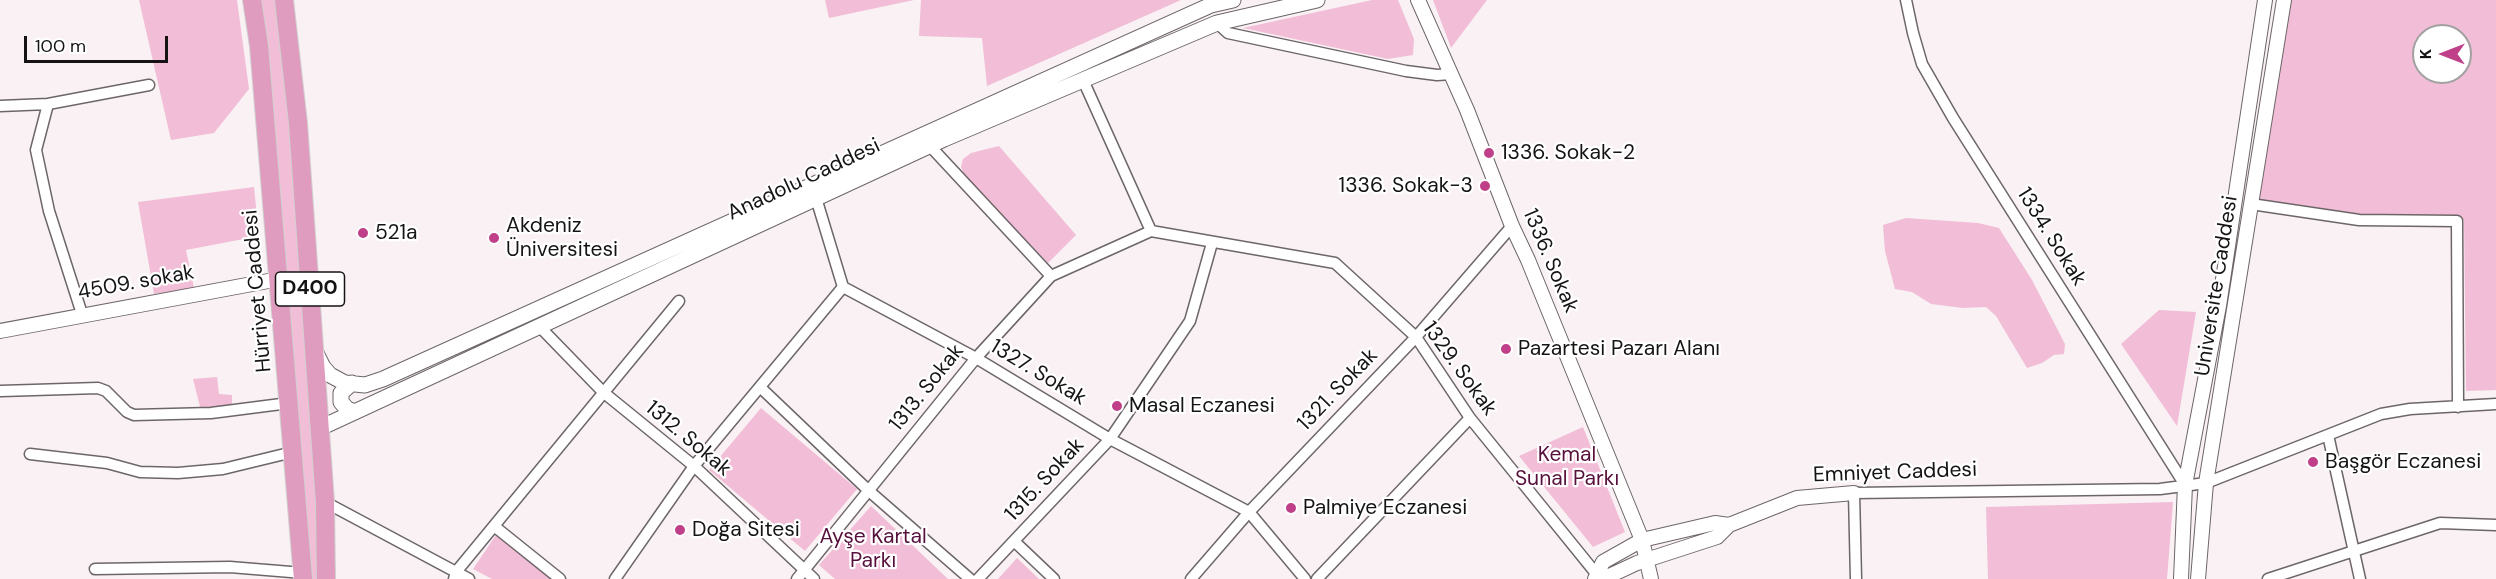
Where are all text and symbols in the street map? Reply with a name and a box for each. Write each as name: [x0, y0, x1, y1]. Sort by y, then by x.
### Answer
scale bar: [27, 24, 171, 62]
north arrow: [2412, 24, 2472, 84]
text: 100 m: [35, 34, 86, 58]
text: K: [2415, 49, 2436, 59]
street label: Anadolu Caddesi: [724, 134, 884, 226]
place label: 1336. Sokak-2: [1501, 140, 1635, 166]
marker: 1336. Sokak-2: [1482, 146, 1496, 160]
place label: 1336. Sokak-3: [1339, 173, 1473, 199]
marker: 1336. Sokak-3: [1478, 179, 1492, 193]
street label: 1334. Sokak: [2011, 183, 2091, 291]
street label: Universite Caddesi: [2190, 194, 2244, 378]
street label: 1336. Sokak: [1517, 205, 1583, 317]
street label: Hürriyet Caddesi: [238, 209, 278, 373]
place label: Akdeniz Üniversitesi: [506, 213, 618, 263]
place label: 521a: [375, 220, 418, 246]
marker: 521a: [356, 226, 370, 240]
marker: Akdeniz Üniversitesi: [487, 231, 501, 245]
street label: 4509. sokak: [76, 260, 196, 306]
road number: D400: [276, 272, 344, 306]
street label: 1329. Sokak: [1416, 317, 1502, 421]
street label: 1327. Sokak: [985, 335, 1091, 411]
place label: Pazartesi Pazarı Alanı: [1518, 336, 1720, 362]
street label: 1313. Sokak: [884, 339, 970, 437]
marker: Pazartesi Pazarı Alanı: [1499, 342, 1513, 356]
street label: 1321. Sokak: [1293, 344, 1383, 436]
place label: Masal Eczanesi: [1129, 393, 1275, 419]
street label: 1312. Sokak: [640, 396, 736, 482]
marker: Masal Eczanesi: [1110, 399, 1124, 413]
street label: 1315. Sokak: [1000, 433, 1090, 527]
park label: Kemal Sunal Parkı: [1515, 442, 1619, 492]
place label: Başgör Eczanesi: [2325, 449, 2481, 475]
marker: Başgör Eczanesi: [2306, 455, 2320, 469]
street label: Emniyet Caddesi: [1813, 458, 1977, 488]
place label: Palmiye Eczanesi: [1303, 495, 1467, 521]
marker: Palmiye Eczanesi: [1284, 501, 1298, 515]
place label: Doğa Sitesi: [692, 517, 800, 543]
marker: Doğa Sitesi: [673, 523, 687, 537]
park label: Ayşe Kartal Parkı: [819, 524, 927, 574]

